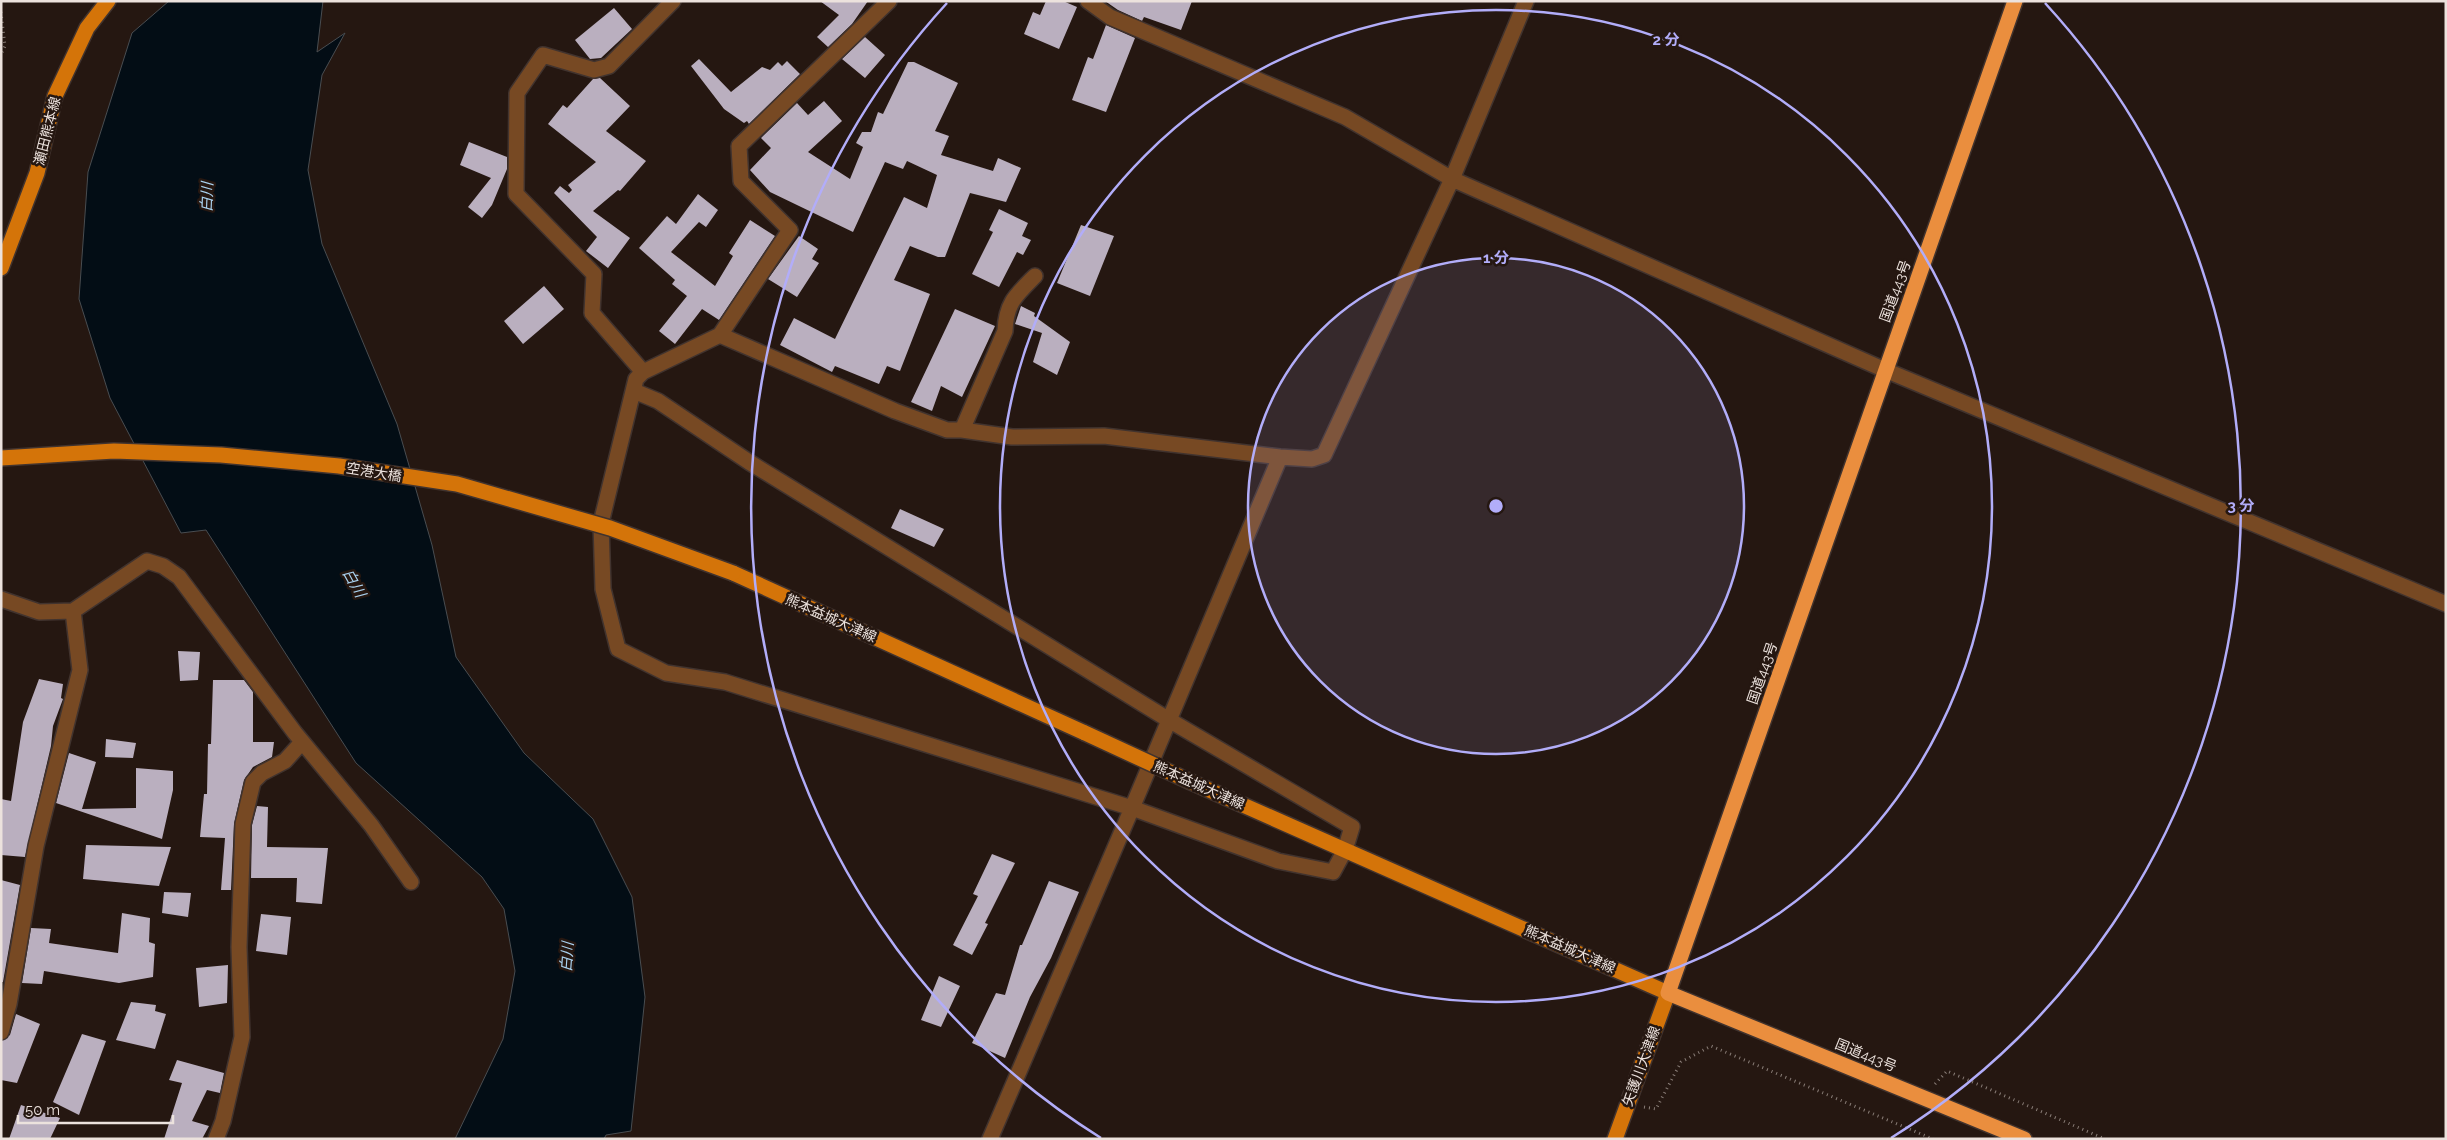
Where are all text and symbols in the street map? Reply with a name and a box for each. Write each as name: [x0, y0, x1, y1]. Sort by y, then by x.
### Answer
text: 2 分: [1652, 31, 1680, 49]
street label: 瀬田熊本線: [31, 95, 63, 167]
water label: 白川: [197, 180, 217, 212]
text: 1 分: [1483, 249, 1509, 267]
street label: 国道443号: [1876, 258, 1914, 324]
street label: 空港大橋: [345, 460, 403, 484]
centre of rings: [1487, 497, 1505, 515]
text: 3 分: [2228, 497, 2254, 515]
water label: 白川: [339, 566, 370, 602]
street label: 熊本益城大津線: [783, 591, 879, 645]
street label: 国道443号: [1744, 640, 1780, 706]
street label: 熊本益城大津線: [1151, 758, 1247, 812]
street label: 熊本益城大津線: [1522, 922, 1618, 976]
water label: 白川: [557, 939, 577, 973]
street label: 矢護川大津線: [1619, 1024, 1663, 1108]
street label: 国道443号: [1833, 1035, 1899, 1075]
scale bar: [18, 1092, 172, 1124]
text: 50 m: [25, 1101, 60, 1119]

